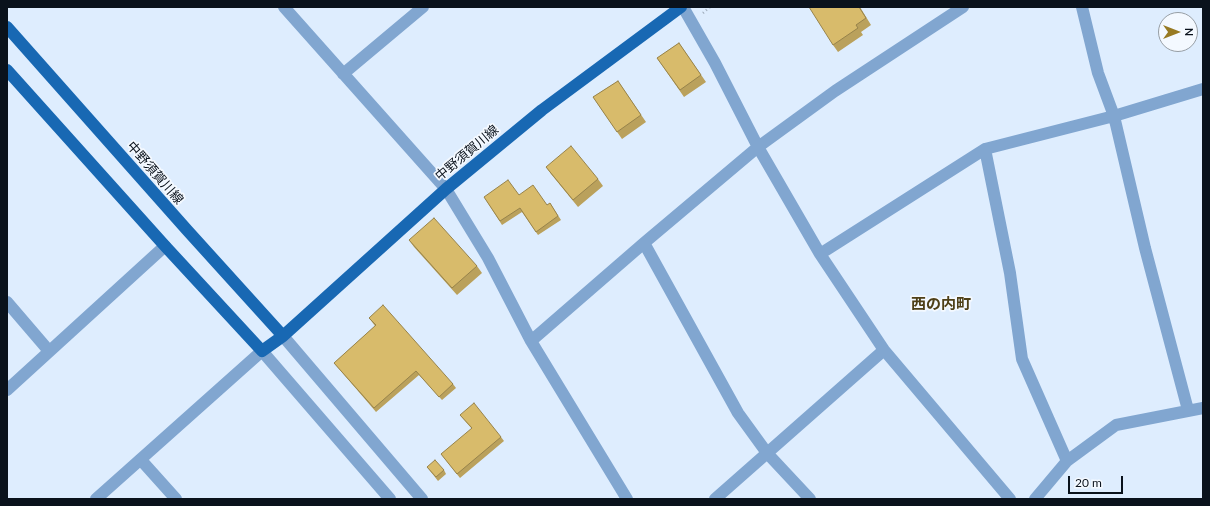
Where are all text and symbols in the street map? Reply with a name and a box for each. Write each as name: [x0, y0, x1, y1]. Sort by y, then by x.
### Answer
north arrow: [1158, 12, 1198, 52]
text: N: [1183, 28, 1196, 36]
street label: 中野須賀川線: [432, 122, 502, 184]
street label: 中野須賀川線: [124, 138, 186, 208]
district label: 西の内町: [911, 295, 971, 313]
scale bar: [1070, 468, 1125, 494]
text: 20 m: [1075, 475, 1102, 490]

